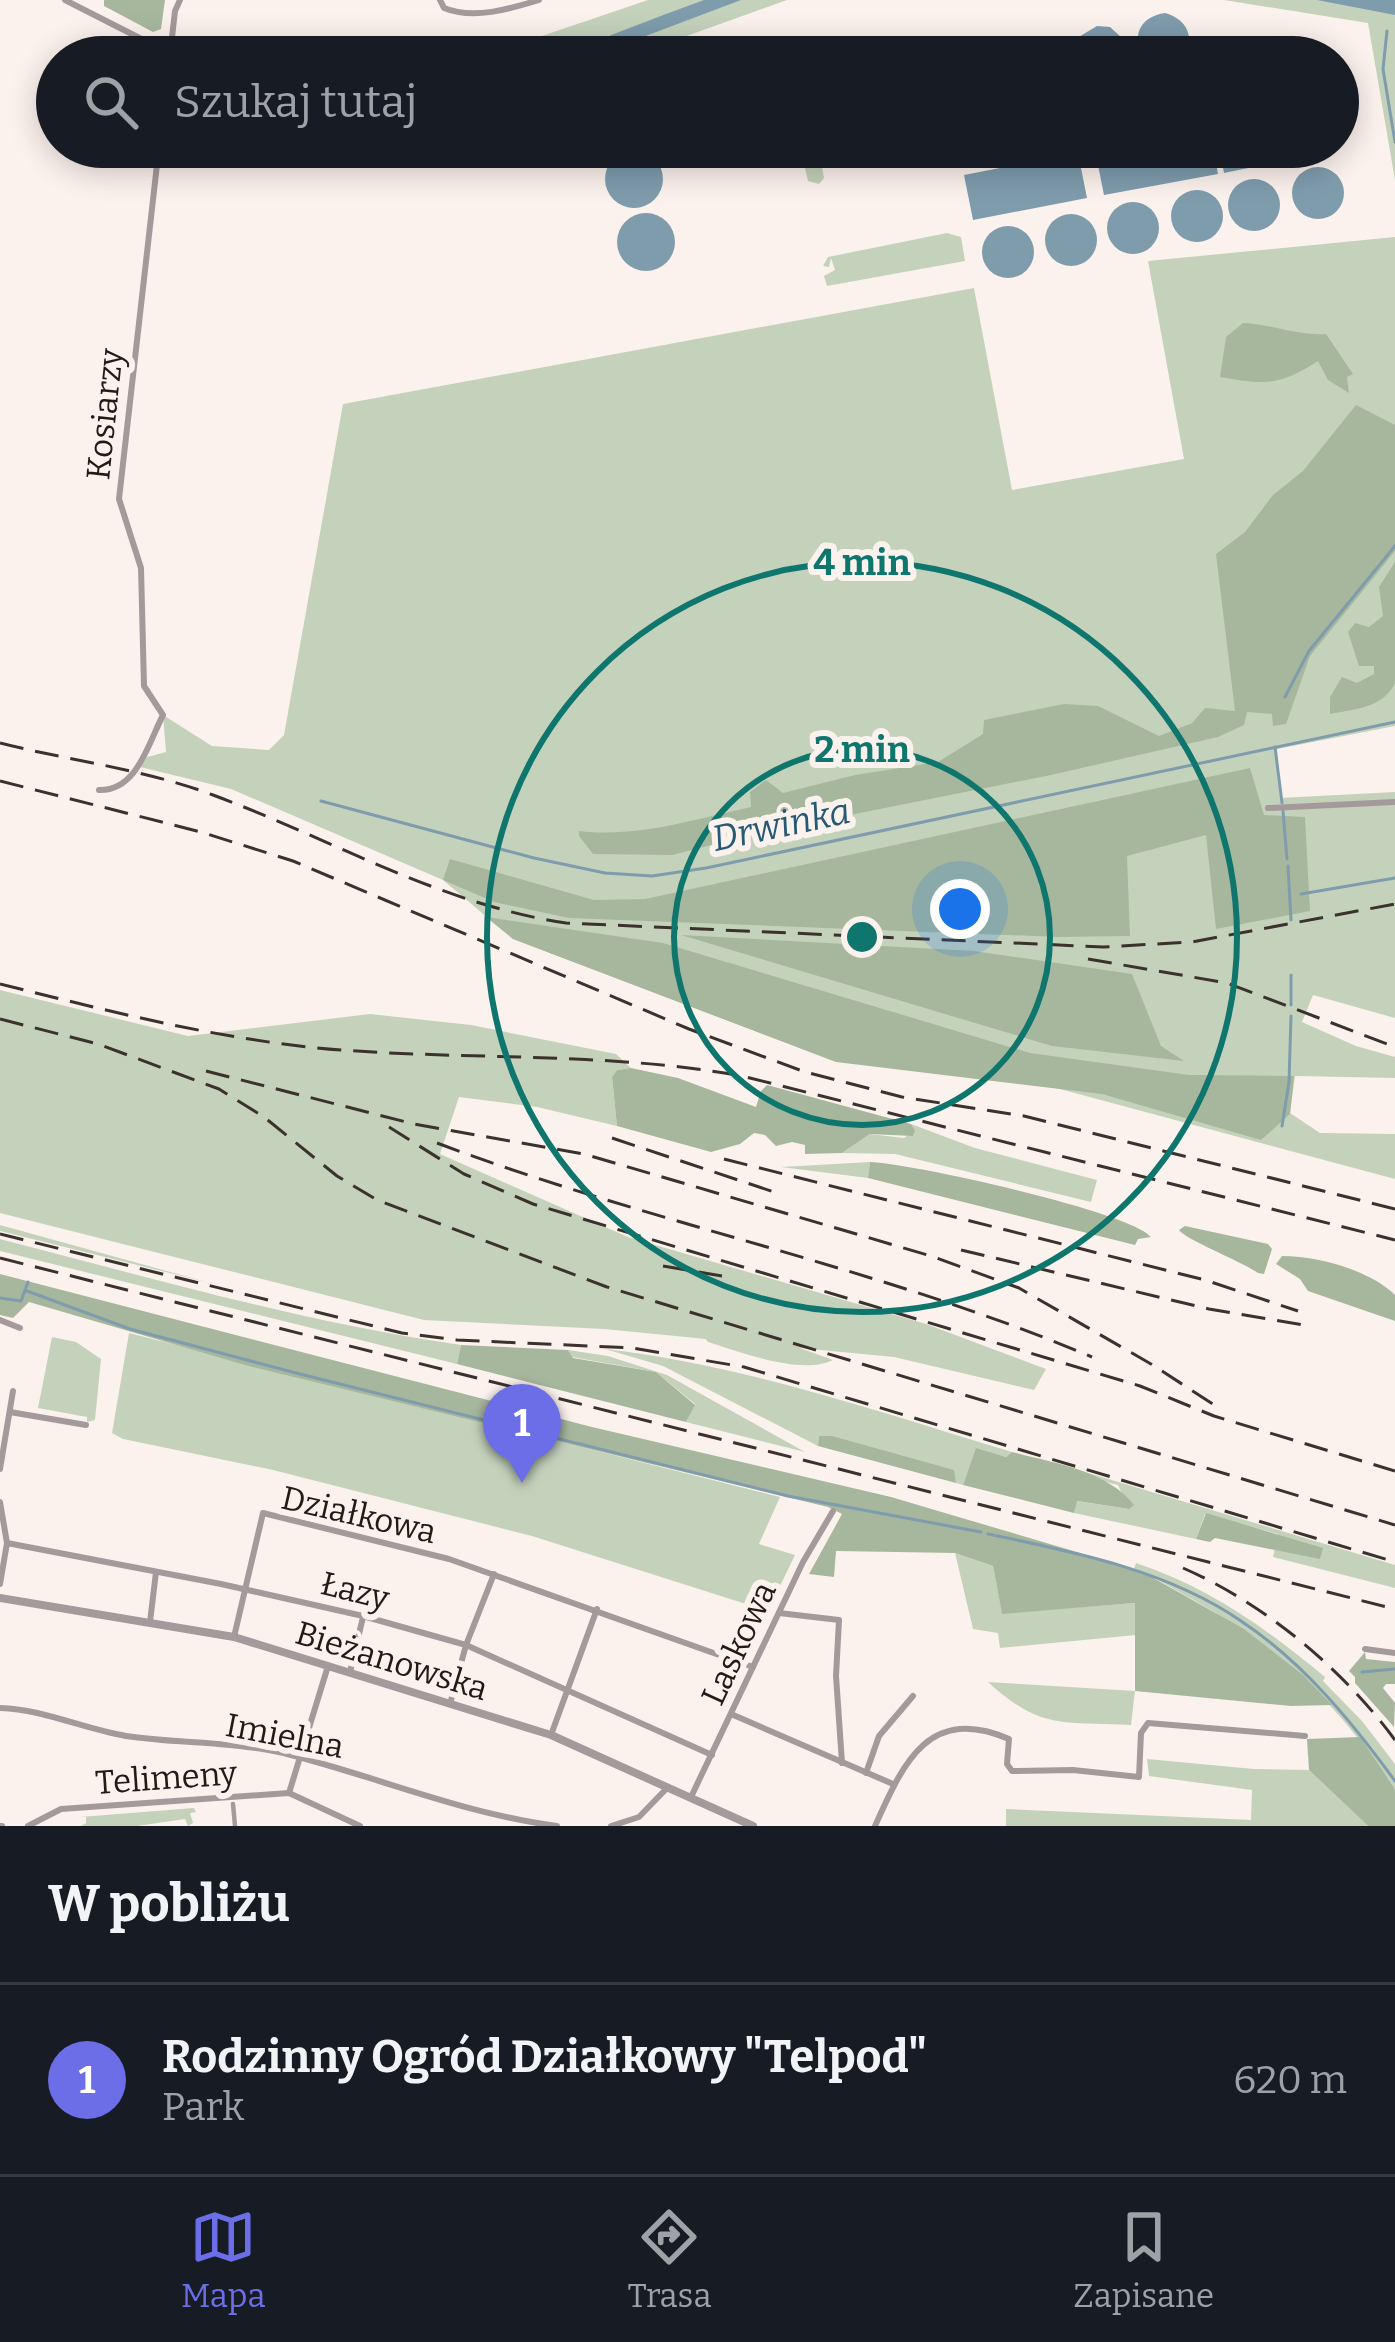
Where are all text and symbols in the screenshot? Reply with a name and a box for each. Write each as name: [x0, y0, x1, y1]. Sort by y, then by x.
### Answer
search box: [36, 36, 1359, 168]
icon: search: [78, 69, 144, 135]
text: Szukaj tutaj: [174, 75, 417, 129]
street label: Kosiarzy: [78, 346, 132, 482]
text: 4 min: [813, 541, 911, 585]
text: 2 min: [814, 728, 910, 772]
water label: Drwinka: [708, 789, 854, 861]
your location: [930, 879, 990, 939]
centre of rings: [841, 916, 883, 958]
pin: 1: [483, 1384, 561, 1483]
street label: Działkowa: [277, 1478, 440, 1552]
street label: Łazy: [316, 1563, 394, 1619]
street label: Laskowa: [693, 1575, 785, 1711]
street label: Bieżanowska: [291, 1613, 493, 1709]
street label: Imielna: [222, 1705, 347, 1767]
street label: Telimeny: [94, 1753, 239, 1803]
text: W pobliżu: [48, 1873, 290, 1935]
text: Rodzinny Ogród Działkowy "Telpod": [162, 2030, 927, 2084]
text: 1: [79, 2057, 95, 2103]
text: 620 m: [1233, 2057, 1347, 2103]
text: Park: [162, 2084, 244, 2130]
tab: Mapa: [181, 2204, 266, 2316]
tab: Trasa: [627, 2204, 711, 2316]
tab: Zapisane: [1073, 2204, 1214, 2316]

